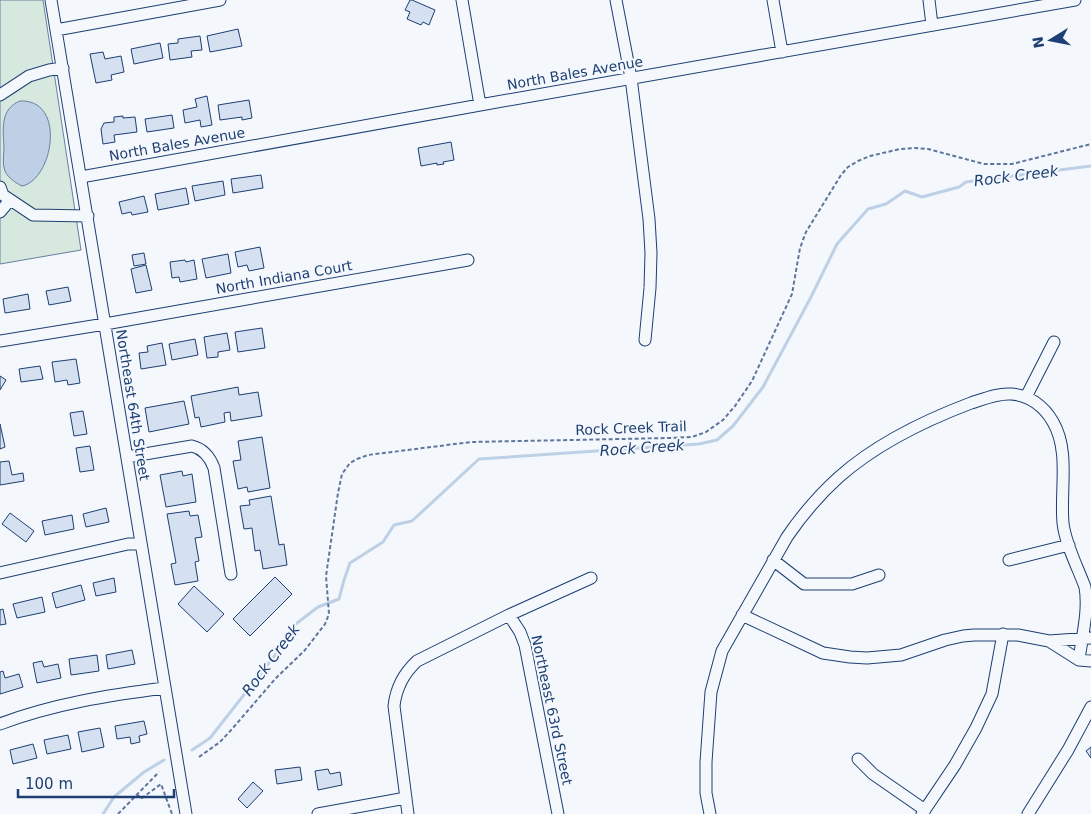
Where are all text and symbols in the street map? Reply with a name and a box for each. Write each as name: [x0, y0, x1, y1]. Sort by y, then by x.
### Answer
north arrow: [1026, 15, 1076, 65]
text: N: [1029, 35, 1047, 49]
street label: North Bales Avenue: [506, 53, 644, 93]
street label: North Bales Avenue: [108, 124, 246, 164]
water label: Rock Creek: [973, 162, 1061, 190]
street label: North Indiana Court: [214, 257, 354, 297]
street label: Northeast 64th Street: [113, 328, 153, 482]
street label: Rock Creek Trail: [575, 418, 687, 438]
water label: Rock Creek: [599, 436, 686, 460]
water label: Rock Creek: [238, 620, 305, 699]
street label: Northeast 63rd Street: [528, 634, 576, 787]
scale bar: [18, 766, 174, 798]
text: 100 m: [25, 775, 73, 793]

